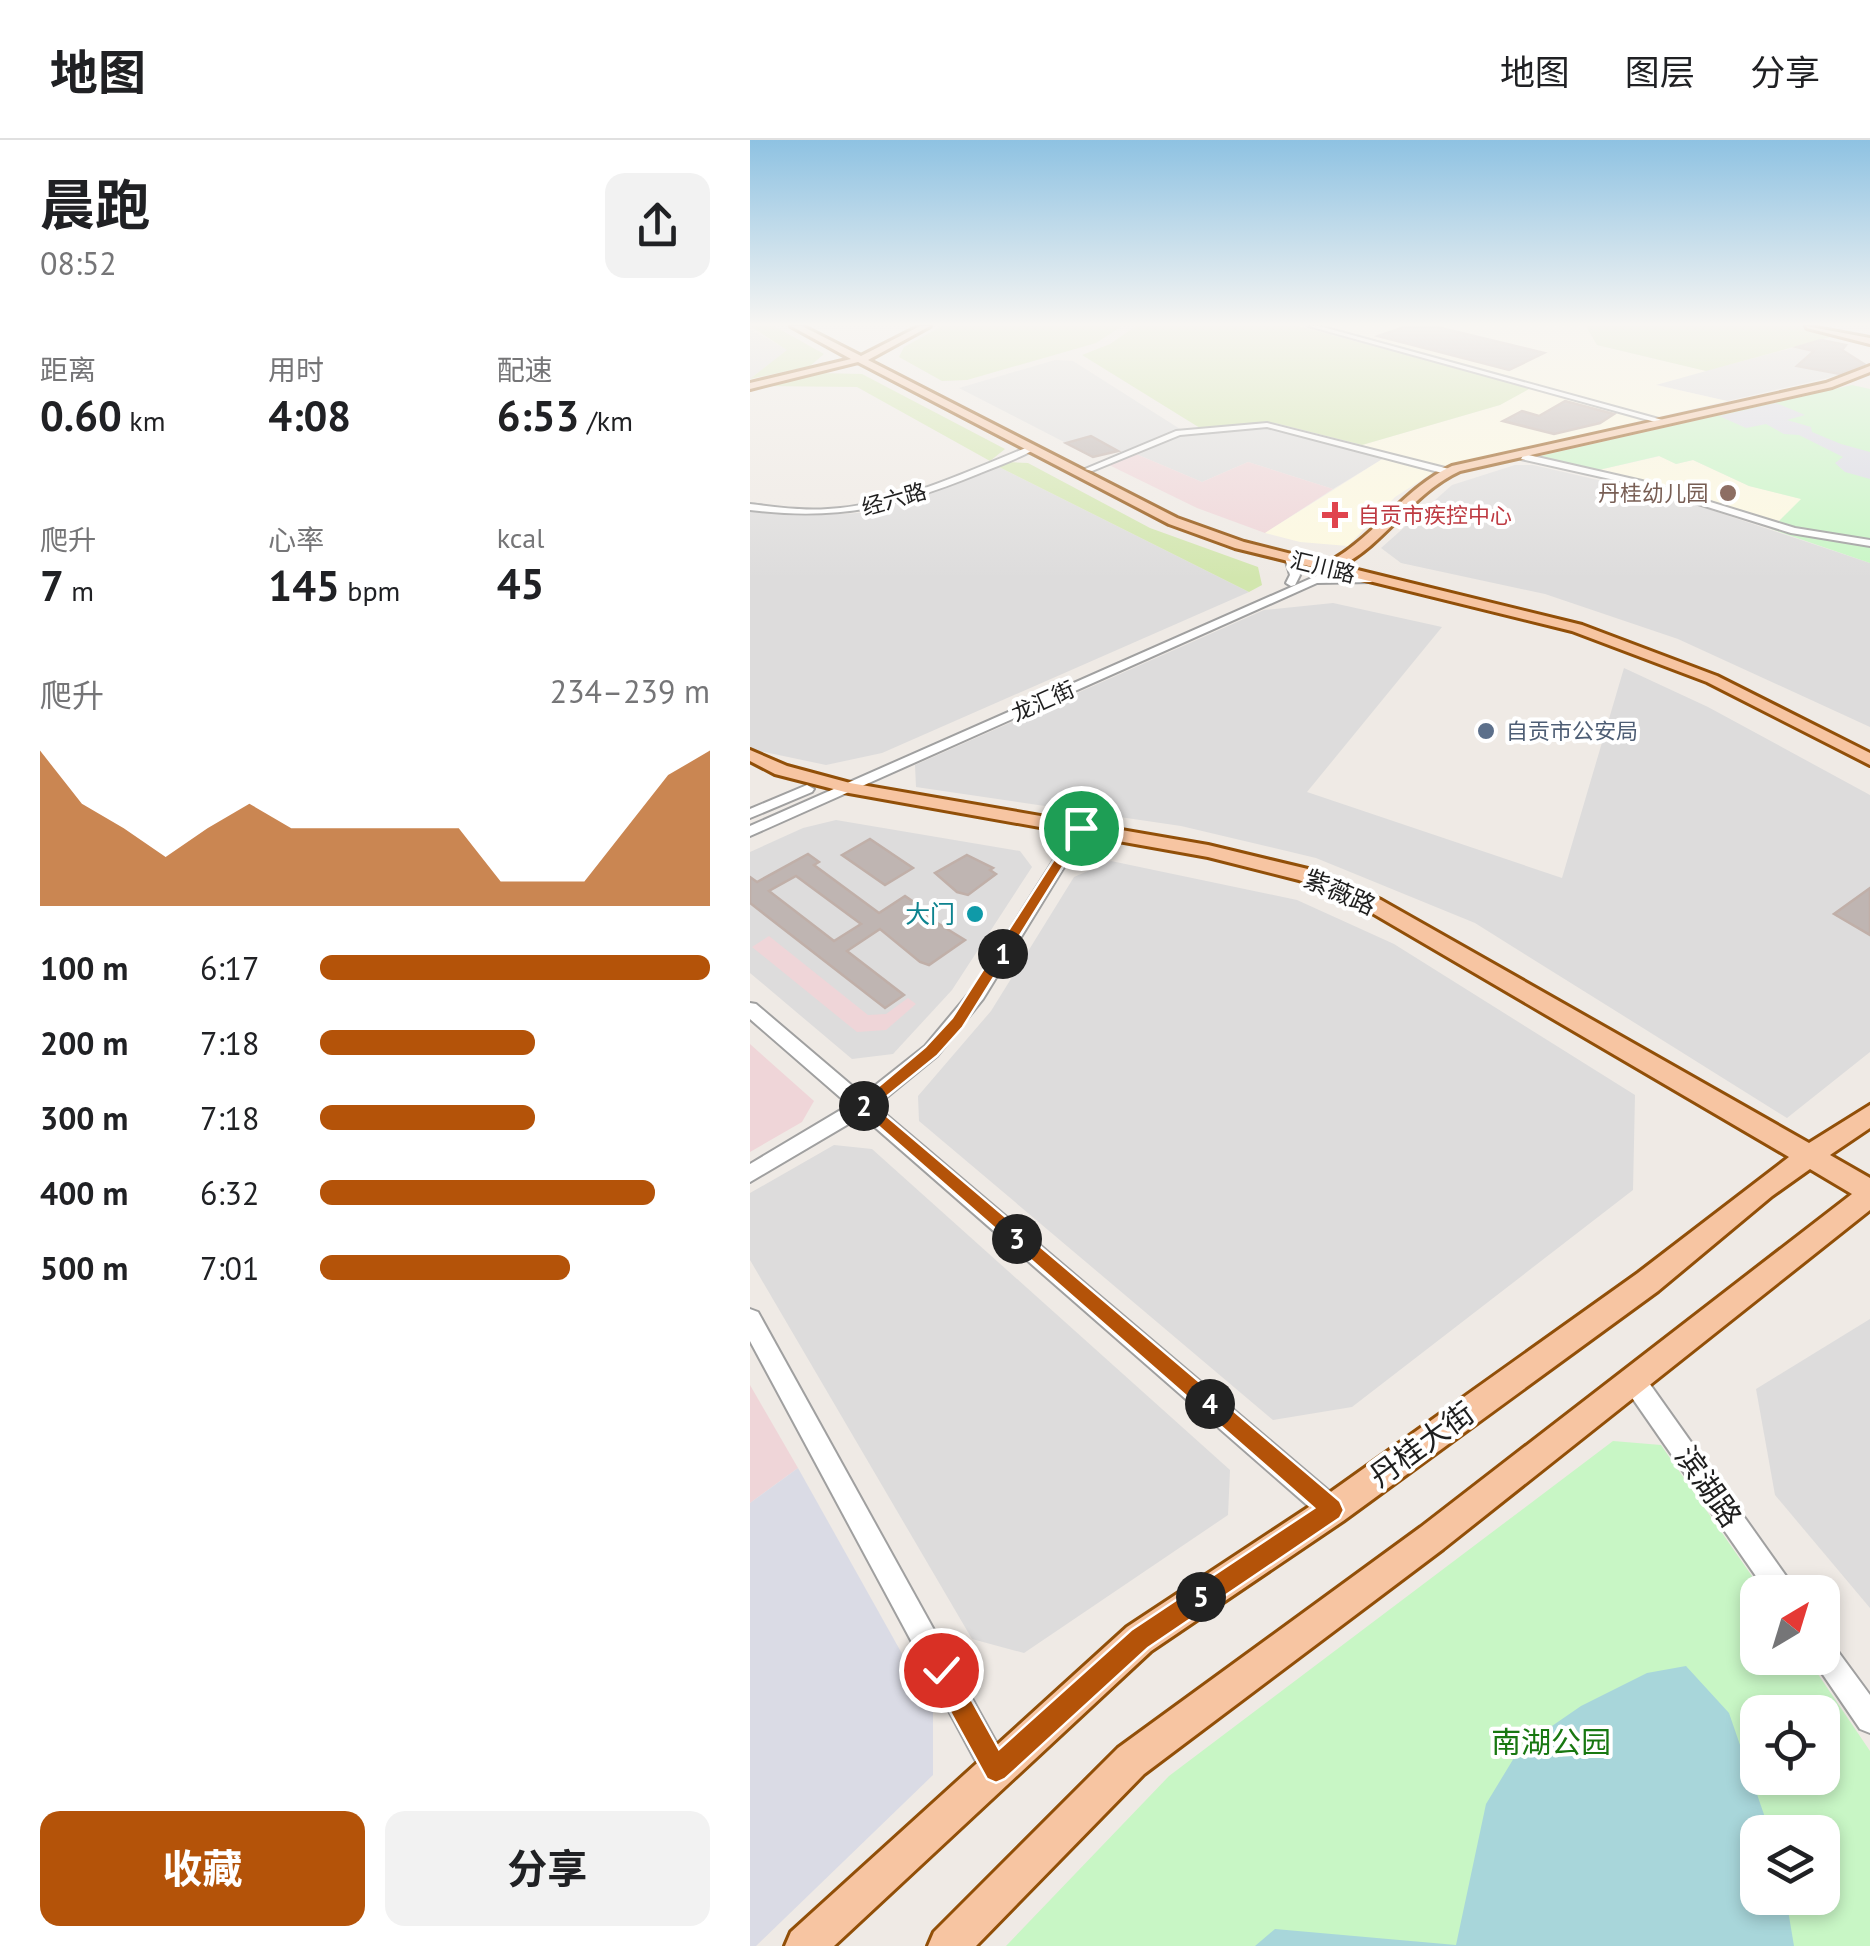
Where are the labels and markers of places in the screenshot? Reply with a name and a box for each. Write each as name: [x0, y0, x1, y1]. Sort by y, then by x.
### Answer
place label: 丹桂幼儿园: [1598, 479, 1708, 507]
marker: 丹桂幼儿园: [1717, 482, 1739, 504]
place label: 自贡市疾控中心: [1358, 501, 1512, 529]
marker: 自贡市疾控中心: [1322, 502, 1348, 528]
place label: 自贡市公安局: [1506, 717, 1638, 745]
marker: 自贡市公安局: [1475, 720, 1497, 742]
pin: [1039, 786, 1124, 871]
place label: 大门: [905, 898, 955, 930]
marker: 大门: [964, 903, 986, 925]
pin: 1: [978, 929, 1028, 979]
pin: 2: [839, 1081, 889, 1131]
pin: 3: [992, 1214, 1042, 1264]
pin: 4: [1185, 1379, 1235, 1429]
pin: 5: [1176, 1572, 1226, 1622]
pin: [899, 1628, 984, 1713]

